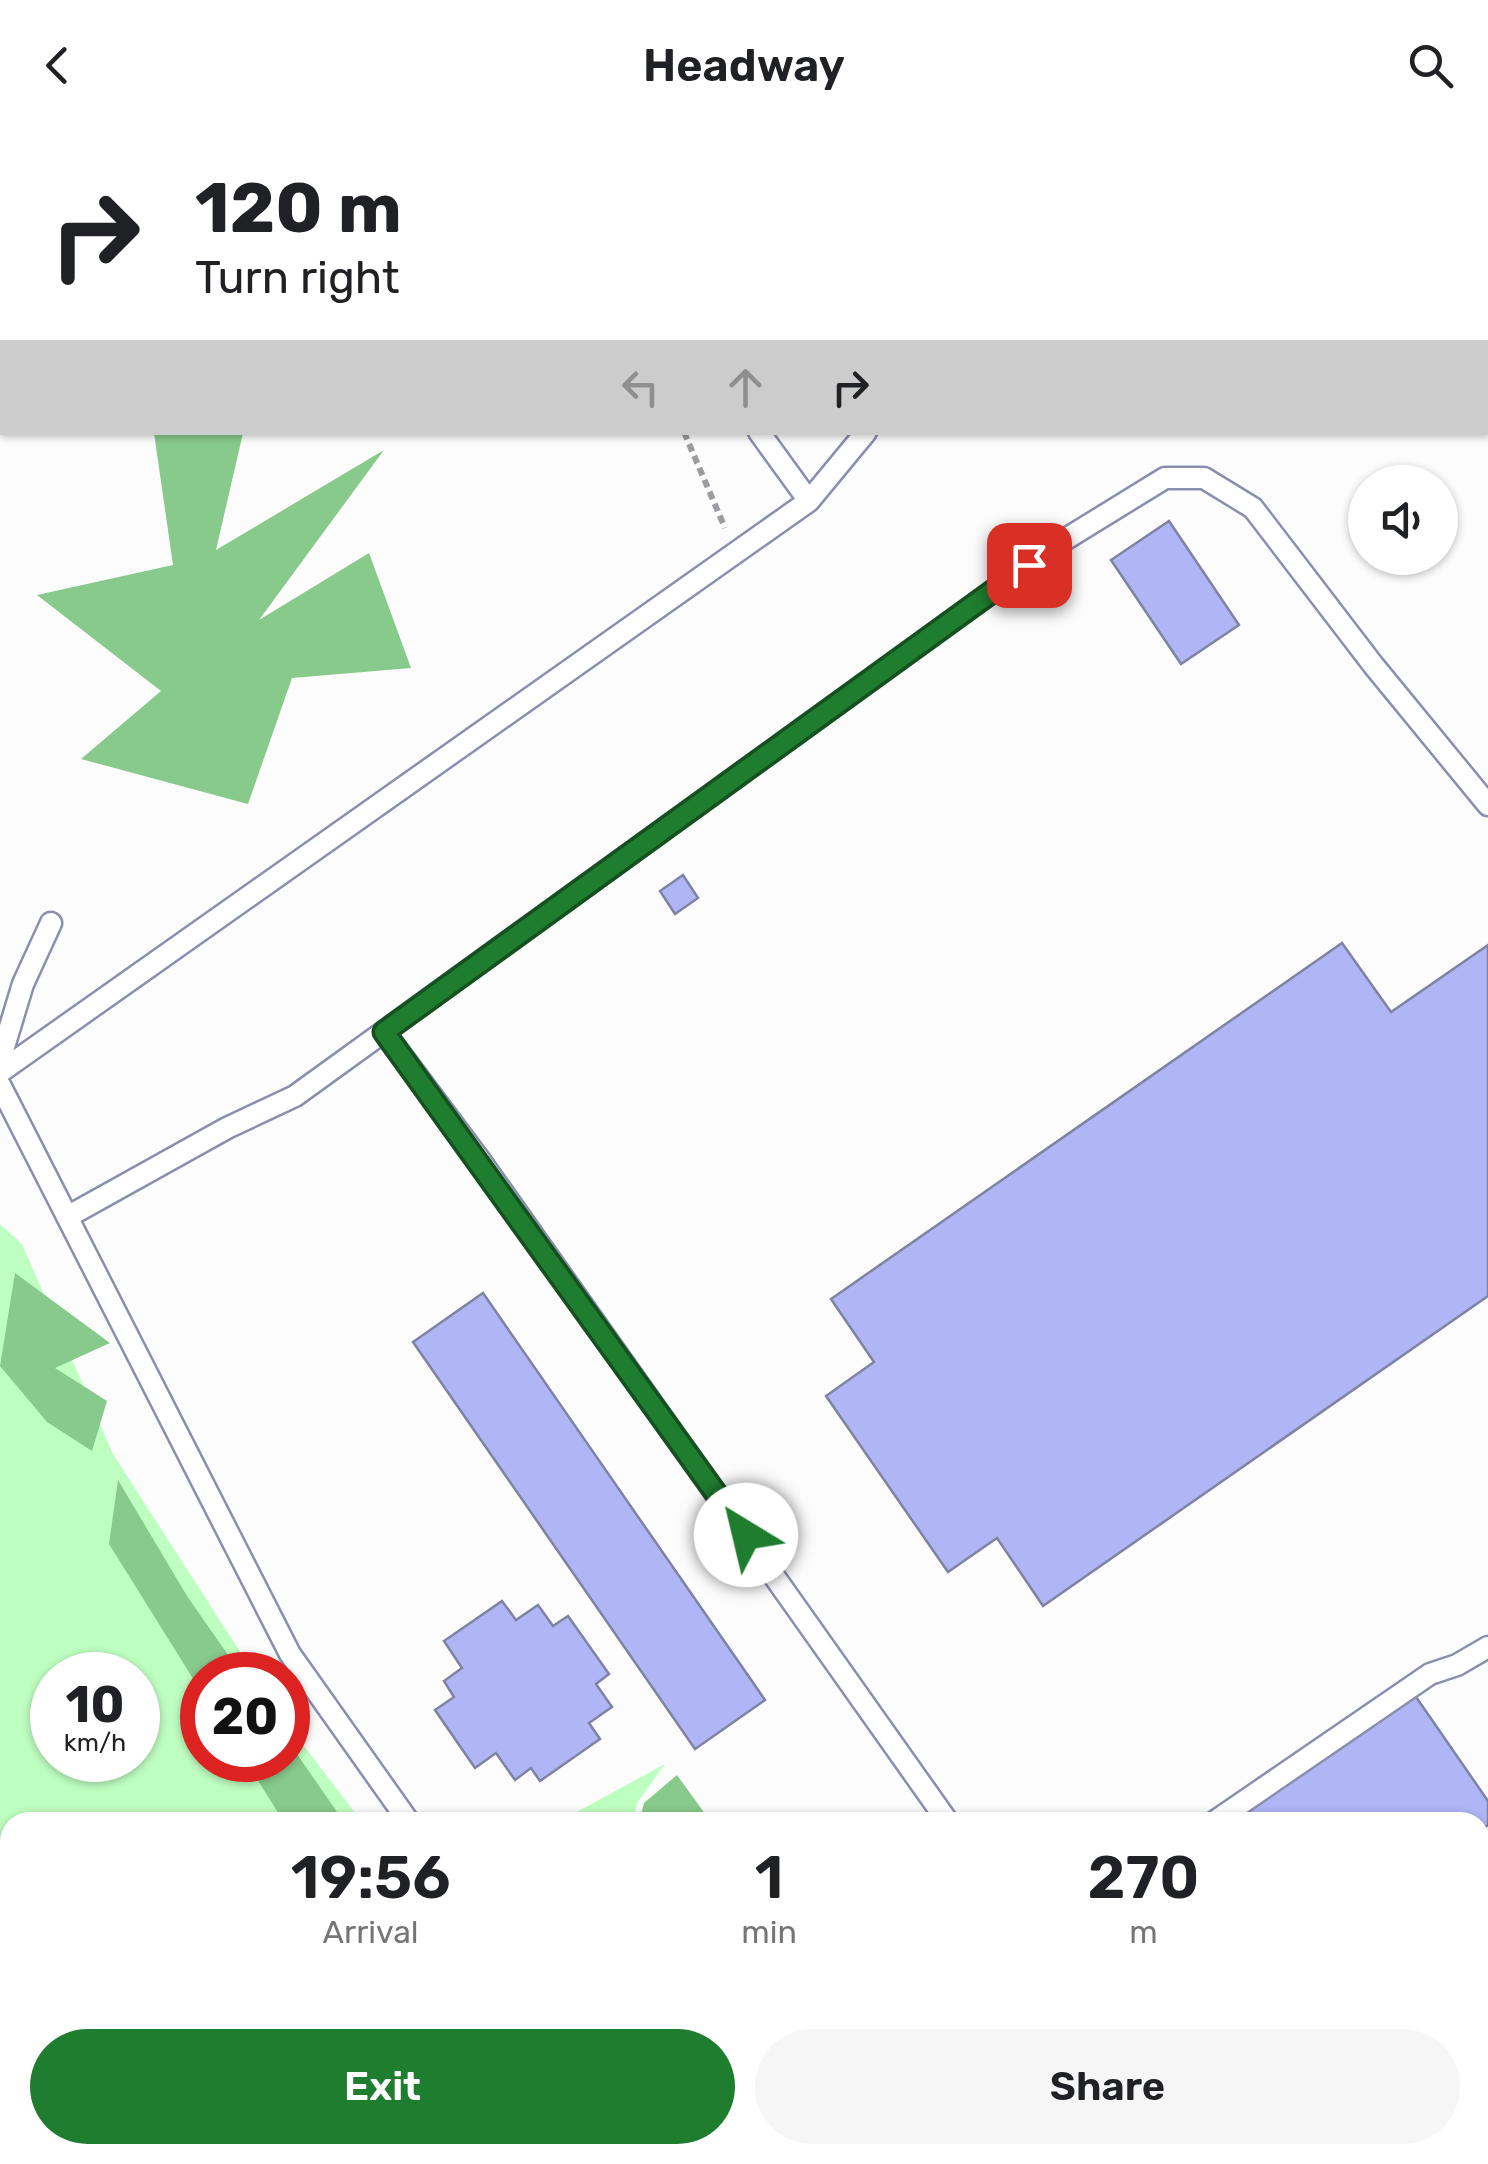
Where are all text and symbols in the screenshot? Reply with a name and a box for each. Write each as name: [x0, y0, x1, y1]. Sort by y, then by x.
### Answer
icon: back: [30, 38, 85, 93]
icon: search: [1403, 38, 1458, 93]
text: Headway: [643, 39, 845, 92]
text: 120 m: [195, 167, 402, 250]
icon: right: [30, 170, 160, 300]
text: Turn right: [195, 251, 399, 304]
icon: left: [613, 360, 668, 415]
icon: ahead: [718, 360, 773, 415]
icon: right: [823, 360, 878, 415]
map controls: [1348, 465, 1458, 575]
button: sound: [1348, 465, 1458, 575]
pin: [987, 523, 1072, 608]
icon: arrive: [1002, 538, 1057, 593]
position arrow: [694, 1483, 798, 1587]
speed limit sign: 20: [180, 1652, 310, 1782]
text: 10: [66, 1675, 124, 1735]
text: km/h: [64, 1728, 126, 1757]
text: 19:56: [291, 1842, 450, 1913]
text: 1: [755, 1842, 783, 1913]
text: 270: [1088, 1842, 1199, 1913]
text: Arrival: [323, 1913, 419, 1951]
text: min: [741, 1913, 797, 1951]
text: m: [1129, 1913, 1158, 1951]
button: Exit: [30, 2029, 735, 2144]
button: Share: [755, 2029, 1460, 2144]

